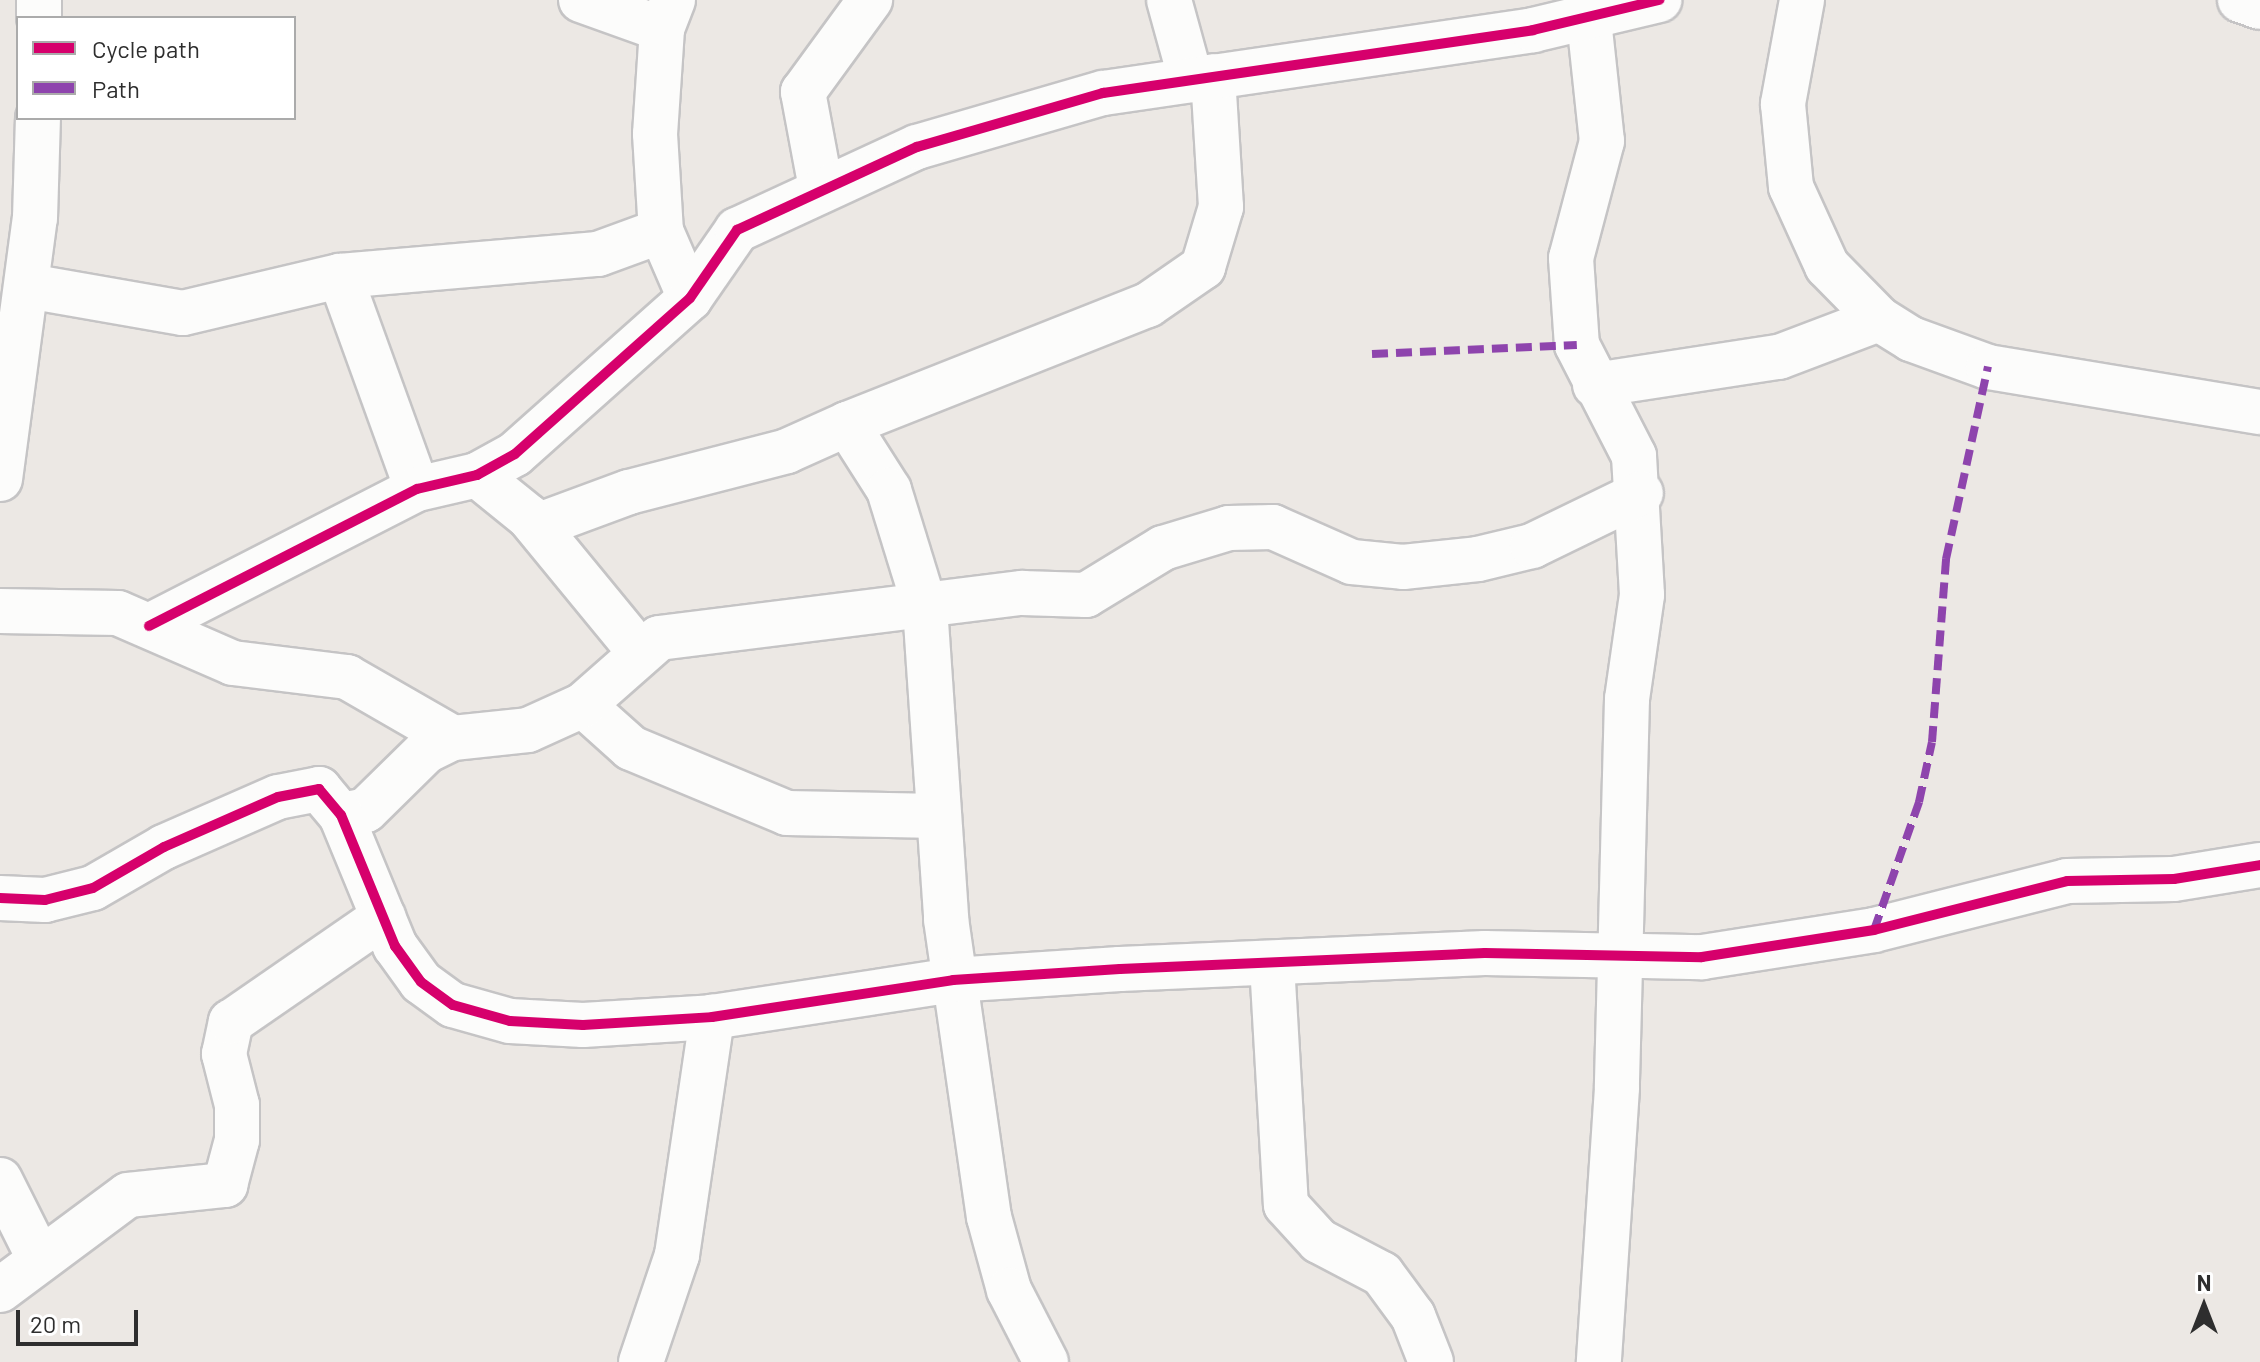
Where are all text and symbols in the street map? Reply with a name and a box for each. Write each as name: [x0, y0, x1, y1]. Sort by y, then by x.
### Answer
legend: [16, 16, 296, 120]
text: Cycle path: [92, 34, 200, 63]
text: Path: [92, 74, 140, 103]
north arrow: [2164, 1266, 2244, 1346]
text: N: [2197, 1269, 2211, 1295]
scale bar: [20, 1294, 142, 1344]
text: 20 m: [30, 1309, 81, 1338]

